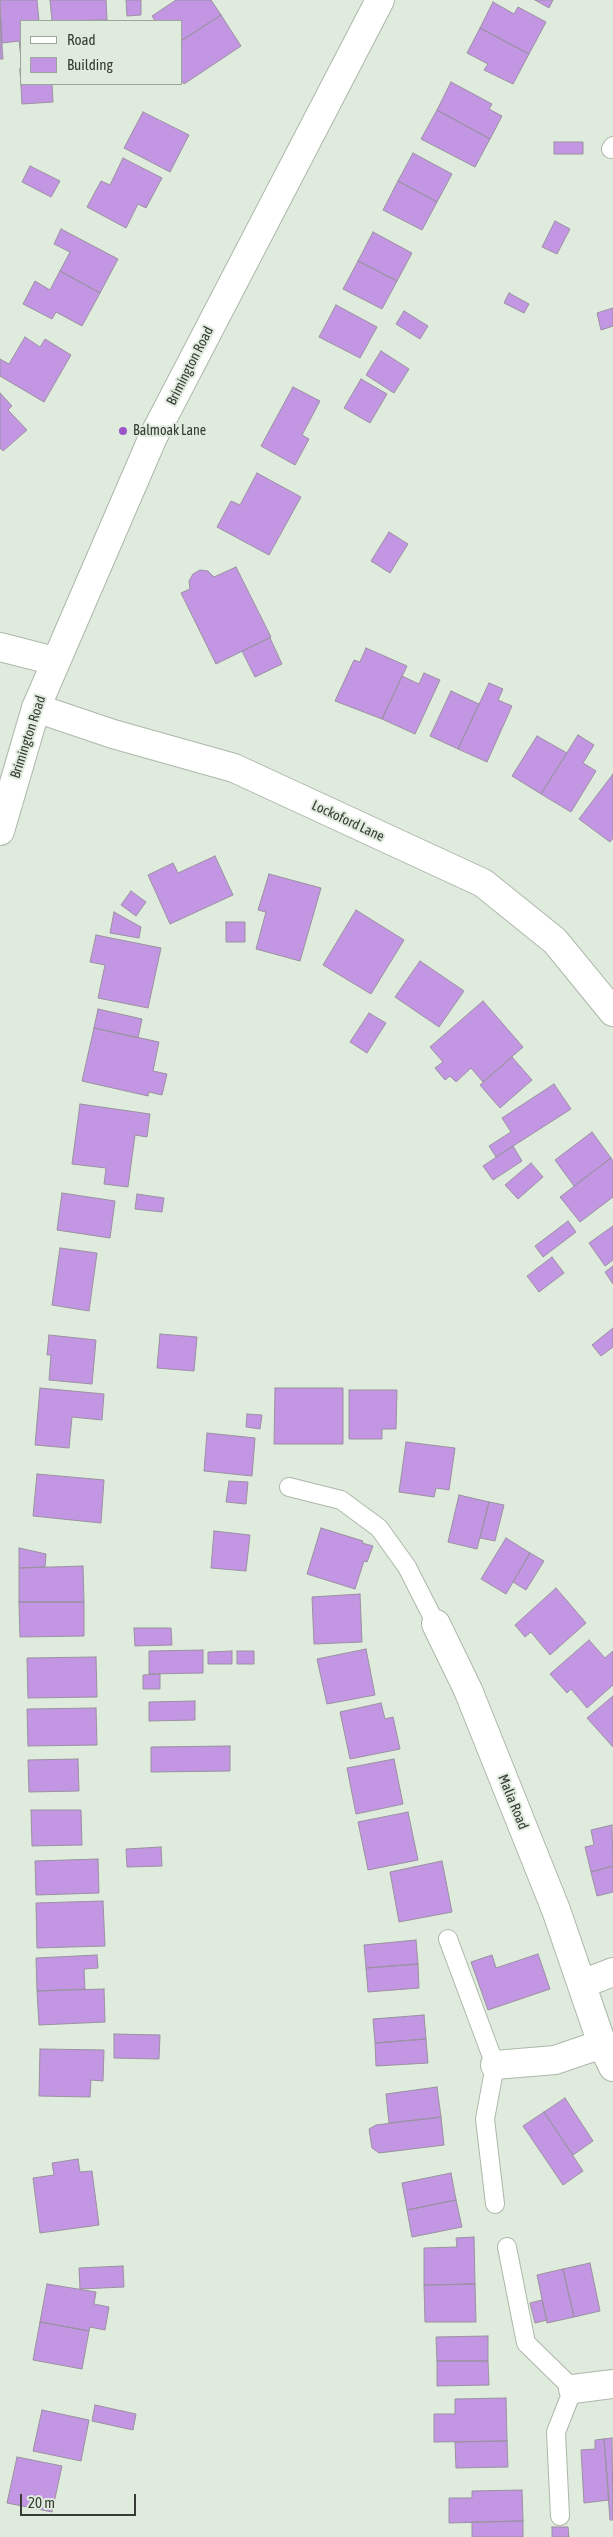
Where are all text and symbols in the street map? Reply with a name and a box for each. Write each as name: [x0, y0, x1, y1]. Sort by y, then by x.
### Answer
legend: [20, 20, 182, 85]
text: Road: [67, 31, 96, 48]
text: Building: [67, 56, 113, 73]
street label: Brimington Road: [163, 324, 217, 408]
place label: Balmoak Lane: [133, 423, 206, 439]
marker: Balmoak Lane: [117, 425, 129, 437]
street label: Brimington Road: [7, 694, 49, 780]
street label: Lockoford Lane: [309, 797, 387, 845]
street label: Malia Road: [494, 1772, 532, 1832]
scale bar: [22, 2484, 139, 2516]
text: 20 m: [28, 2494, 55, 2511]

